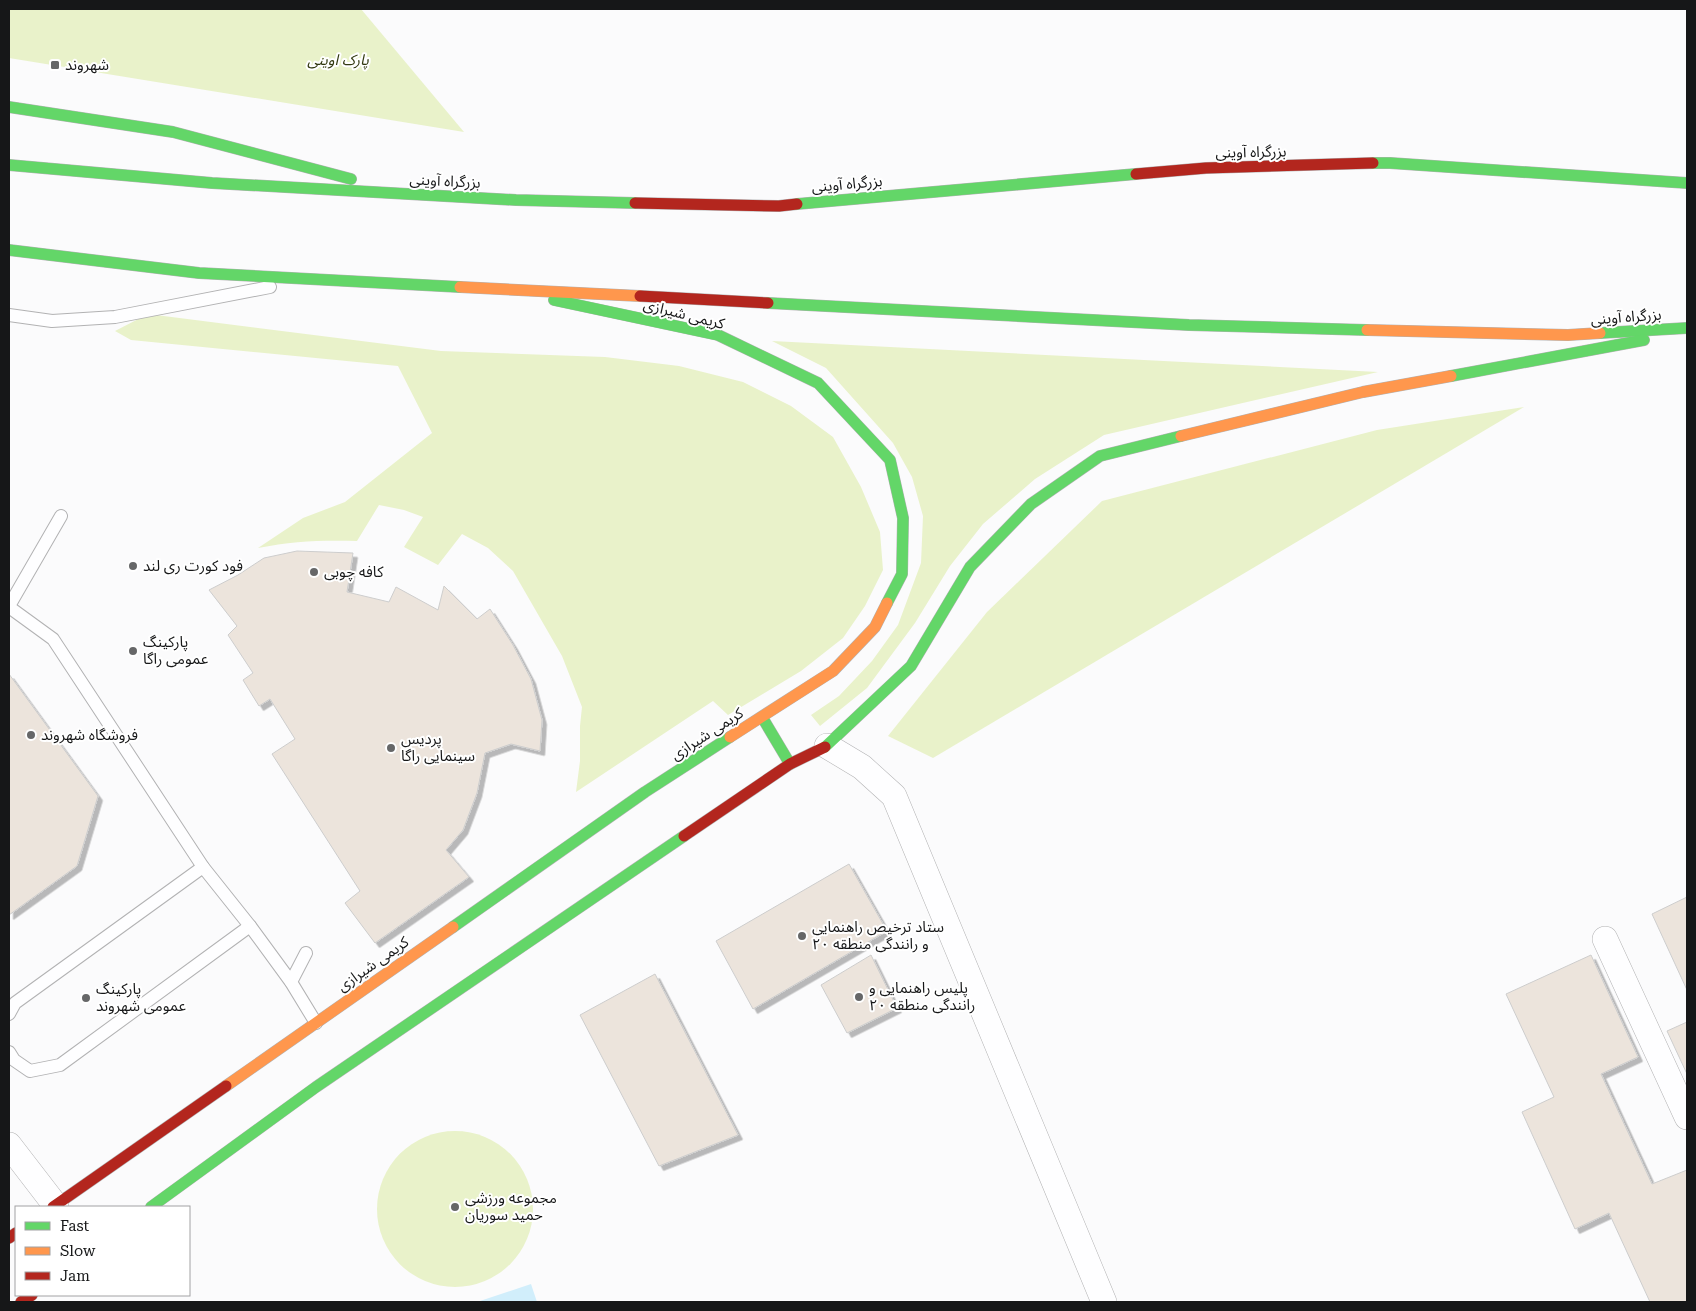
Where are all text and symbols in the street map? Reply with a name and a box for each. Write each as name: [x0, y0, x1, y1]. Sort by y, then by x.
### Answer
park label: پارک اوینی: [307, 51, 369, 70]
place label: شهروند: [65, 56, 109, 74]
marker: شهروند: [49, 59, 61, 71]
street label: بزرگراه آوینی: [1215, 142, 1287, 162]
street label: بزرگراه آوینی: [409, 170, 481, 192]
street label: بزرگراه آوینی: [811, 172, 883, 196]
street label: کریمی شیرازی: [642, 295, 727, 333]
street label: بزرگراه آوینی: [1590, 306, 1662, 328]
place label: فود کورت ری لند: [143, 557, 243, 575]
marker: فود کورت ری لند: [127, 560, 139, 572]
place label: کافه چوبی: [324, 563, 384, 582]
marker: کافه چوبی: [308, 566, 320, 578]
place label: پارکینگ عمومی راگا: [143, 633, 209, 668]
marker: پارکینگ عمومی راگا: [127, 645, 139, 657]
street label: کریمی شیرازی: [667, 703, 747, 764]
place label: فروشگاه شهروند: [41, 726, 138, 744]
marker: فروشگاه شهروند: [25, 729, 37, 741]
place label: پردیس سینمایی راگا: [401, 730, 475, 765]
marker: پردیس سینمایی راگا: [385, 742, 397, 754]
place label: ستاد ترخیص راهنمایی و رانندگی منطقه ۲۰: [812, 918, 944, 953]
marker: ستاد ترخیص راهنمایی و رانندگی منطقه ۲۰: [796, 930, 808, 942]
street label: کریمی شیرازی: [334, 932, 413, 995]
place label: پلیس راهنمایی و رانندگی منطقه ۲۰: [869, 979, 975, 1014]
place label: پارکینگ عمومی شهروند: [96, 980, 186, 1015]
marker: پلیس راهنمایی و رانندگی منطقه ۲۰: [853, 991, 865, 1003]
marker: پارکینگ عمومی شهروند: [80, 992, 92, 1004]
place label: مجموعه ورزشی حمید سوریان: [465, 1189, 557, 1224]
marker: مجموعه ورزشی حمید سوریان: [449, 1201, 461, 1213]
legend: [15, 1206, 190, 1296]
text: Fast: [60, 1217, 90, 1235]
text: Slow: [60, 1242, 96, 1260]
text: Jam: [60, 1267, 90, 1285]

